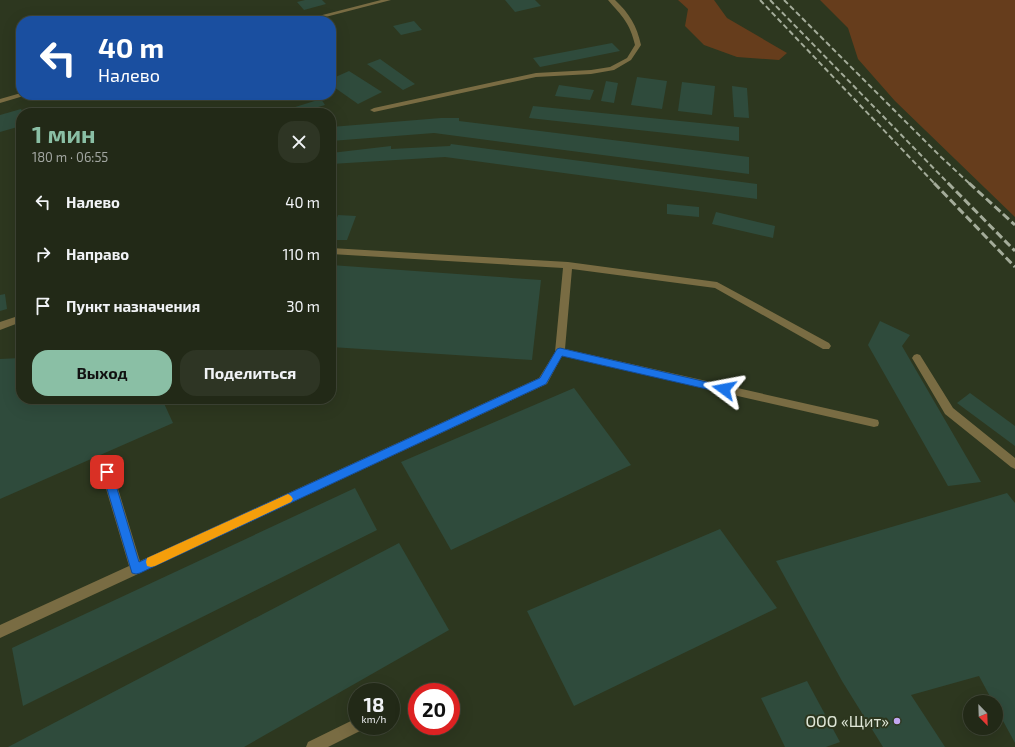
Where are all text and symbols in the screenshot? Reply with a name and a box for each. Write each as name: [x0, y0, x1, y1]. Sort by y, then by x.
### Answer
text: 40 m: [98, 30, 164, 64]
icon: left: [32, 32, 84, 84]
text: Налево: [98, 64, 160, 86]
text: 1 мин: [32, 119, 96, 148]
button: close: [278, 121, 320, 163]
text: 180 m · 06:55: [32, 149, 108, 165]
icon: left: [32, 191, 54, 213]
text: Налево: [66, 193, 120, 211]
text: 40 m: [285, 193, 320, 211]
icon: right: [32, 243, 54, 265]
text: Направо: [66, 245, 129, 263]
text: 110 m: [283, 245, 320, 263]
icon: arrive: [32, 295, 54, 317]
text: Пункт назначения: [66, 297, 200, 315]
text: 30 m: [286, 297, 320, 315]
button: Выход: [32, 350, 172, 396]
button: Поделиться: [180, 350, 320, 396]
position arrow: [703, 368, 745, 410]
pin: [90, 455, 124, 489]
icon: arrive: [96, 461, 118, 483]
speed limit sign: 20: [408, 683, 460, 735]
text: 18: [363, 692, 385, 716]
north arrow: [963, 695, 1003, 735]
map controls: [963, 695, 1003, 735]
place label: ООО «Щит»: [805, 711, 889, 730]
text: km/h: [362, 713, 386, 725]
marker: ООО «Щит»: [892, 716, 902, 726]

